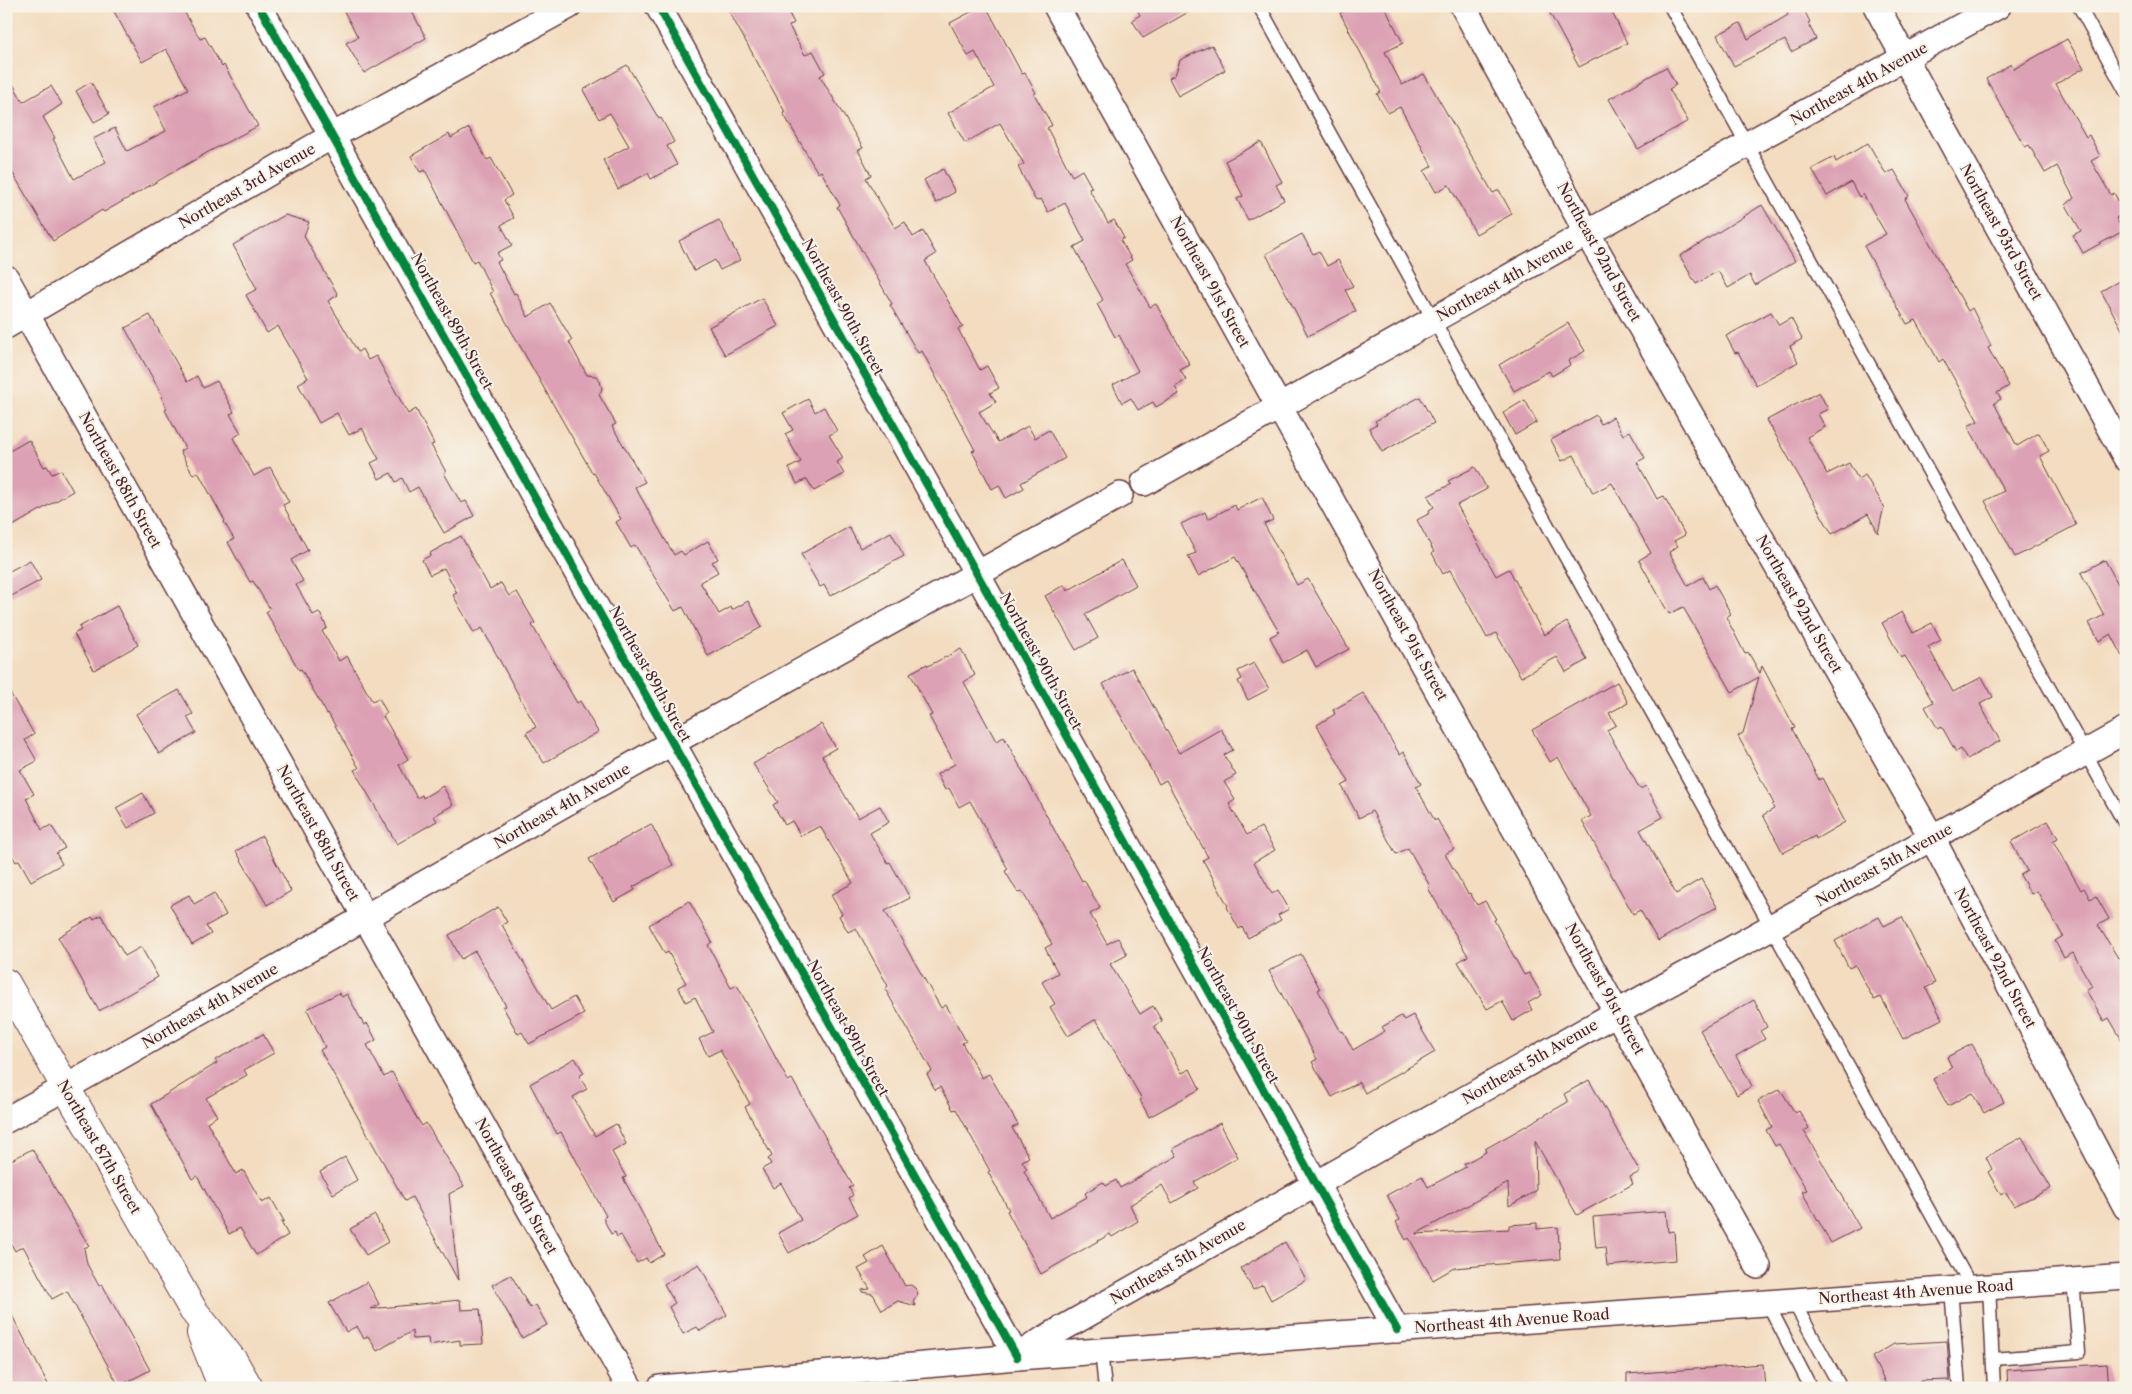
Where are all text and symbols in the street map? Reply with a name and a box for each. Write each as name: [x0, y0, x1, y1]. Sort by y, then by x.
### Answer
street label: Northeast 4th Avenue: [1787, 38, 1931, 129]
street label: Northeast 3rd Avenue: [175, 139, 318, 232]
street label: Northeast 93rd Street: [1956, 160, 2047, 304]
street label: Northeast 92nd Street: [1553, 179, 1646, 326]
street label: Northeast 91st Street: [1166, 213, 1255, 352]
street label: Northeast 4th Avenue: [1433, 234, 1577, 325]
street label: Northeast 90th Street: [798, 235, 889, 379]
street label: Northeast 89th Street: [407, 249, 498, 393]
street label: Northeast 88th Street: [75, 408, 166, 552]
street label: Northeast 92nd Street: [1752, 531, 1847, 677]
street label: Northeast 91st Street: [1364, 566, 1453, 705]
street label: Northeast 90th Street: [996, 589, 1087, 733]
street label: Northeast 89th Street: [605, 602, 696, 746]
street label: Northeast 4th Avenue: [490, 759, 633, 852]
street label: Northeast 88th Street: [273, 761, 364, 905]
street label: Northeast 5th Avenue: [1812, 819, 1956, 910]
street label: Northeast 92nd Street: [1950, 884, 2041, 1032]
street label: Northeast 91st Street: [1561, 920, 1650, 1059]
street label: Northeast 90th Street: [1193, 943, 1284, 1087]
street label: Northeast 89th Street: [803, 956, 894, 1100]
street label: Northeast 4th Avenue: [138, 959, 281, 1052]
street label: Northeast 5th Avenue: [1458, 1015, 1601, 1108]
street label: Northeast 87th Street: [53, 1076, 146, 1218]
street label: Northeast 88th Street: [471, 1114, 562, 1258]
street label: Northeast 5th Avenue: [1106, 1215, 1249, 1308]
street label: Northeast 4th Avenue Road: [1818, 1275, 2014, 1308]
street label: Northeast 4th Avenue Road: [1414, 1304, 1610, 1337]

